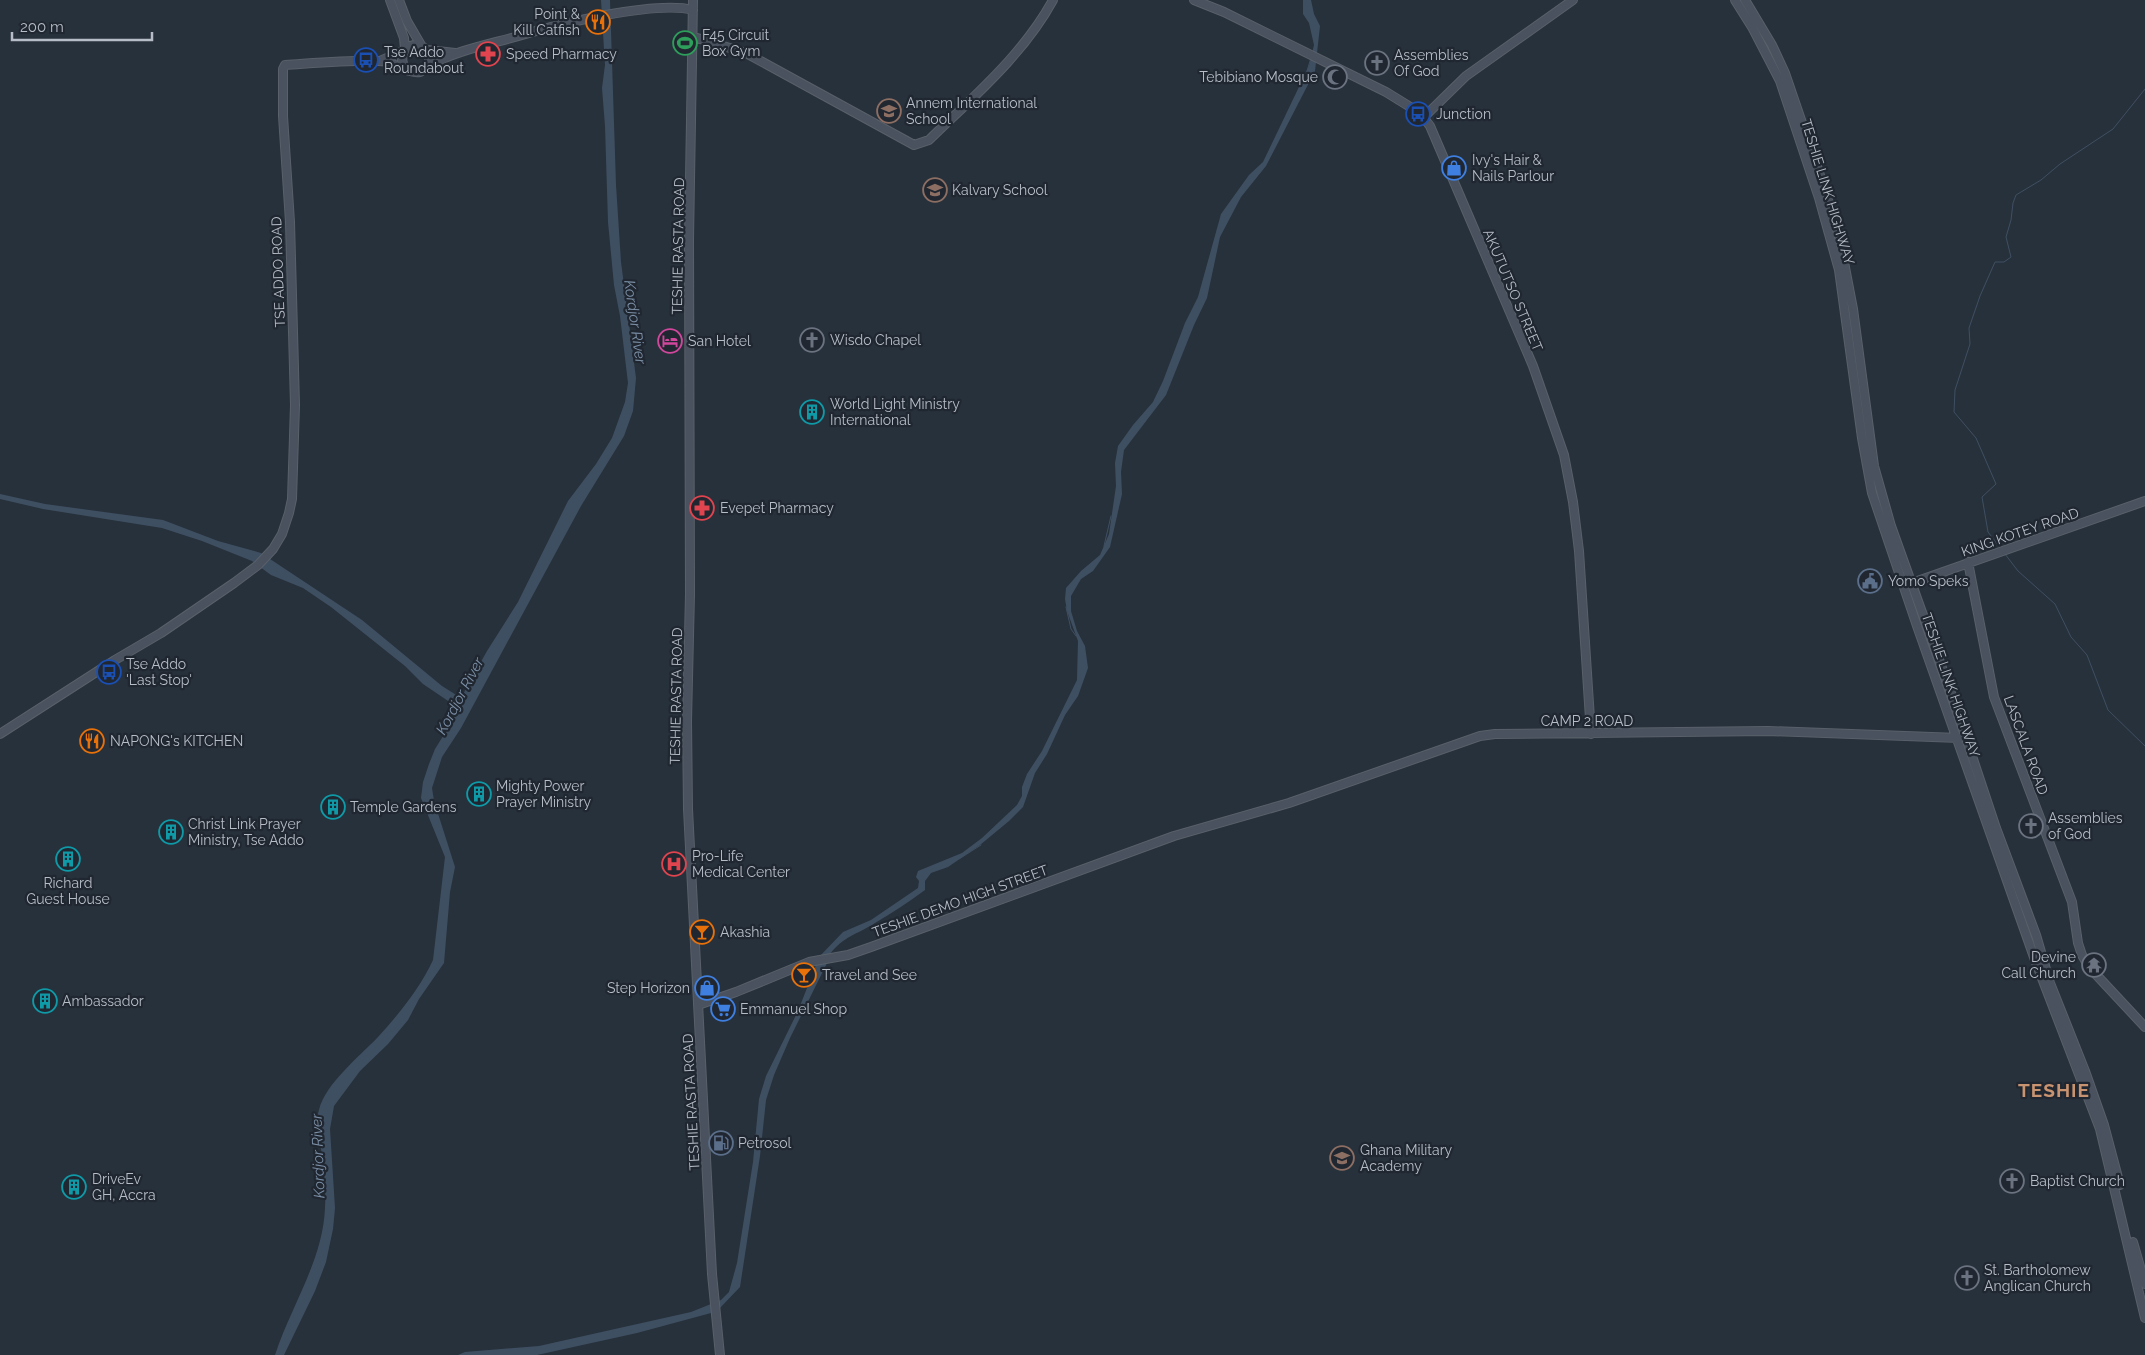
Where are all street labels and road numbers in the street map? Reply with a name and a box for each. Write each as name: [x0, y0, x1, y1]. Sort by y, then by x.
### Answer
street label: TESHIE LINK HIGHWAY: [1798, 117, 1858, 267]
street label: TESHIE RASTA ROAD: [669, 177, 687, 315]
street label: TSE ADDO ROAD: [268, 216, 288, 328]
street label: AKUTUTSO STREET: [1480, 227, 1546, 354]
street label: KING KOTEY ROAD: [1959, 504, 2081, 560]
street label: TESHIE LINK HIGHWAY: [1919, 611, 1983, 759]
street label: TESHIE RASTA ROAD: [667, 627, 685, 765]
street label: LASCALA ROAD: [2001, 693, 2051, 797]
street label: CAMP 2 ROAD: [1541, 713, 1633, 729]
street label: TESHIE DEMO HIGH STREET: [870, 862, 1050, 940]
street label: TESHIE RASTA ROAD: [679, 1033, 703, 1171]

